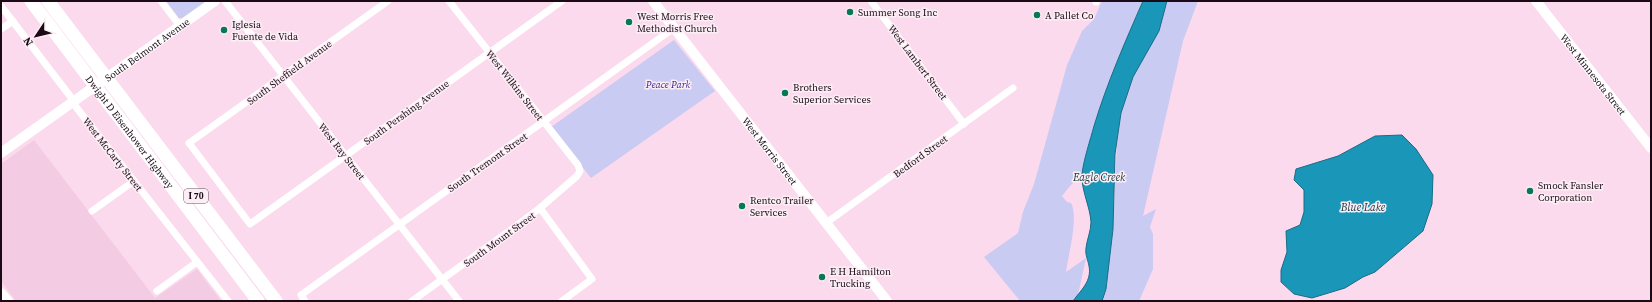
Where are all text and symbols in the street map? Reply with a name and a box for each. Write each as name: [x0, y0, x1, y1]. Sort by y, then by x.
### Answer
place label: Summer Song Inc: [858, 6, 937, 19]
marker: Summer Song Inc: [845, 7, 855, 17]
place label: A Pallet Co: [1045, 9, 1094, 22]
place label: West Morris Free Methodist Church: [637, 10, 717, 35]
marker: A Pallet Co: [1032, 10, 1042, 20]
street label: South Belmont Avenue: [102, 15, 192, 84]
north arrow: [16, 16, 56, 56]
marker: West Morris Free Methodist Church: [624, 17, 634, 27]
place label: Iglesia Fuente de Vida: [232, 18, 299, 43]
street label: West Lambert Street: [885, 22, 951, 103]
marker: Iglesia Fuente de Vida: [219, 25, 229, 35]
street label: West Minnesota Street: [1557, 31, 1629, 118]
text: N: [20, 34, 37, 49]
street label: South Sheffield Avenue: [244, 37, 334, 108]
street label: West Wilkins Street: [483, 47, 547, 124]
street label: Dwight D Eisenhower Highway: [83, 73, 177, 192]
street label: South Pershing Avenue: [361, 77, 452, 148]
park label: Peace Park: [645, 78, 690, 91]
place label: Brothers Superior Services: [793, 81, 871, 106]
marker: Brothers Superior Services: [780, 88, 790, 98]
street label: West McCarty Street: [80, 115, 146, 194]
street label: West Morris Street: [739, 115, 800, 188]
street label: West Ray Street: [315, 120, 368, 183]
street label: South Tremont Street: [445, 130, 530, 195]
street label: Bedford Street: [891, 132, 951, 180]
water label: Eagle Creek: [1072, 170, 1126, 185]
place label: Smock Fansler Corporation: [1538, 179, 1604, 204]
marker: Smock Fansler Corporation: [1525, 186, 1535, 196]
road number: I 70: [184, 189, 208, 203]
place label: Rentco Trailer Services: [750, 194, 814, 219]
water label: Blue Lake: [1340, 200, 1386, 215]
marker: Rentco Trailer Services: [737, 201, 747, 211]
street label: South Mount Street: [461, 209, 538, 270]
place label: E H Hamilton Trucking: [830, 265, 891, 290]
marker: E H Hamilton Trucking: [817, 272, 827, 282]

